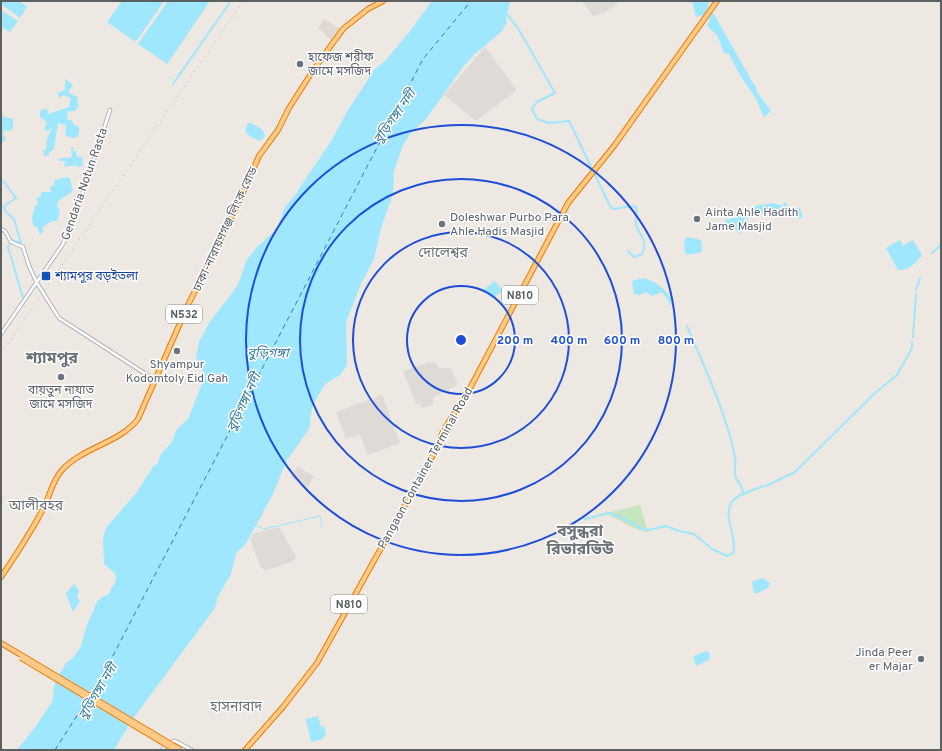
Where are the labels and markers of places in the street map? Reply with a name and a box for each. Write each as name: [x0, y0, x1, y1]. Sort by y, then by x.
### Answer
place label: হাফেজ শরীফ জামে মসজিদ: [307, 49, 375, 80]
marker: হাফেজ শরীফ জামে মসজিদ: [295, 59, 305, 69]
place label: Ainta Ahle Hadith Jame Masjid: [705, 205, 799, 235]
place label: Doleshwar Purbo Para Ahle Hadis Masjid: [450, 210, 569, 240]
marker: Ainta Ahle Hadith Jame Masjid: [692, 214, 702, 224]
marker: Doleshwar Purbo Para Ahle Hadis Masjid: [437, 219, 447, 229]
place label: শ্যামপুর বড়ইতলা: [54, 268, 139, 285]
marker: শ্যামপুর বড়ইতলা: [40, 270, 52, 282]
centre of rings: [454, 333, 468, 347]
marker: Shyampur Kodomtoly Eid Gah: [172, 346, 182, 356]
place label: Shyampur Kodomtoly Eid Gah: [126, 357, 228, 387]
marker: বায়তুন নাযাত জামে মসজিদ: [56, 372, 66, 382]
place label: বায়তুন নাযাত জামে মসজিদ: [27, 383, 95, 413]
place label: Jinda Peer er Majar: [855, 645, 913, 675]
marker: Jinda Peer er Majar: [916, 654, 926, 664]

